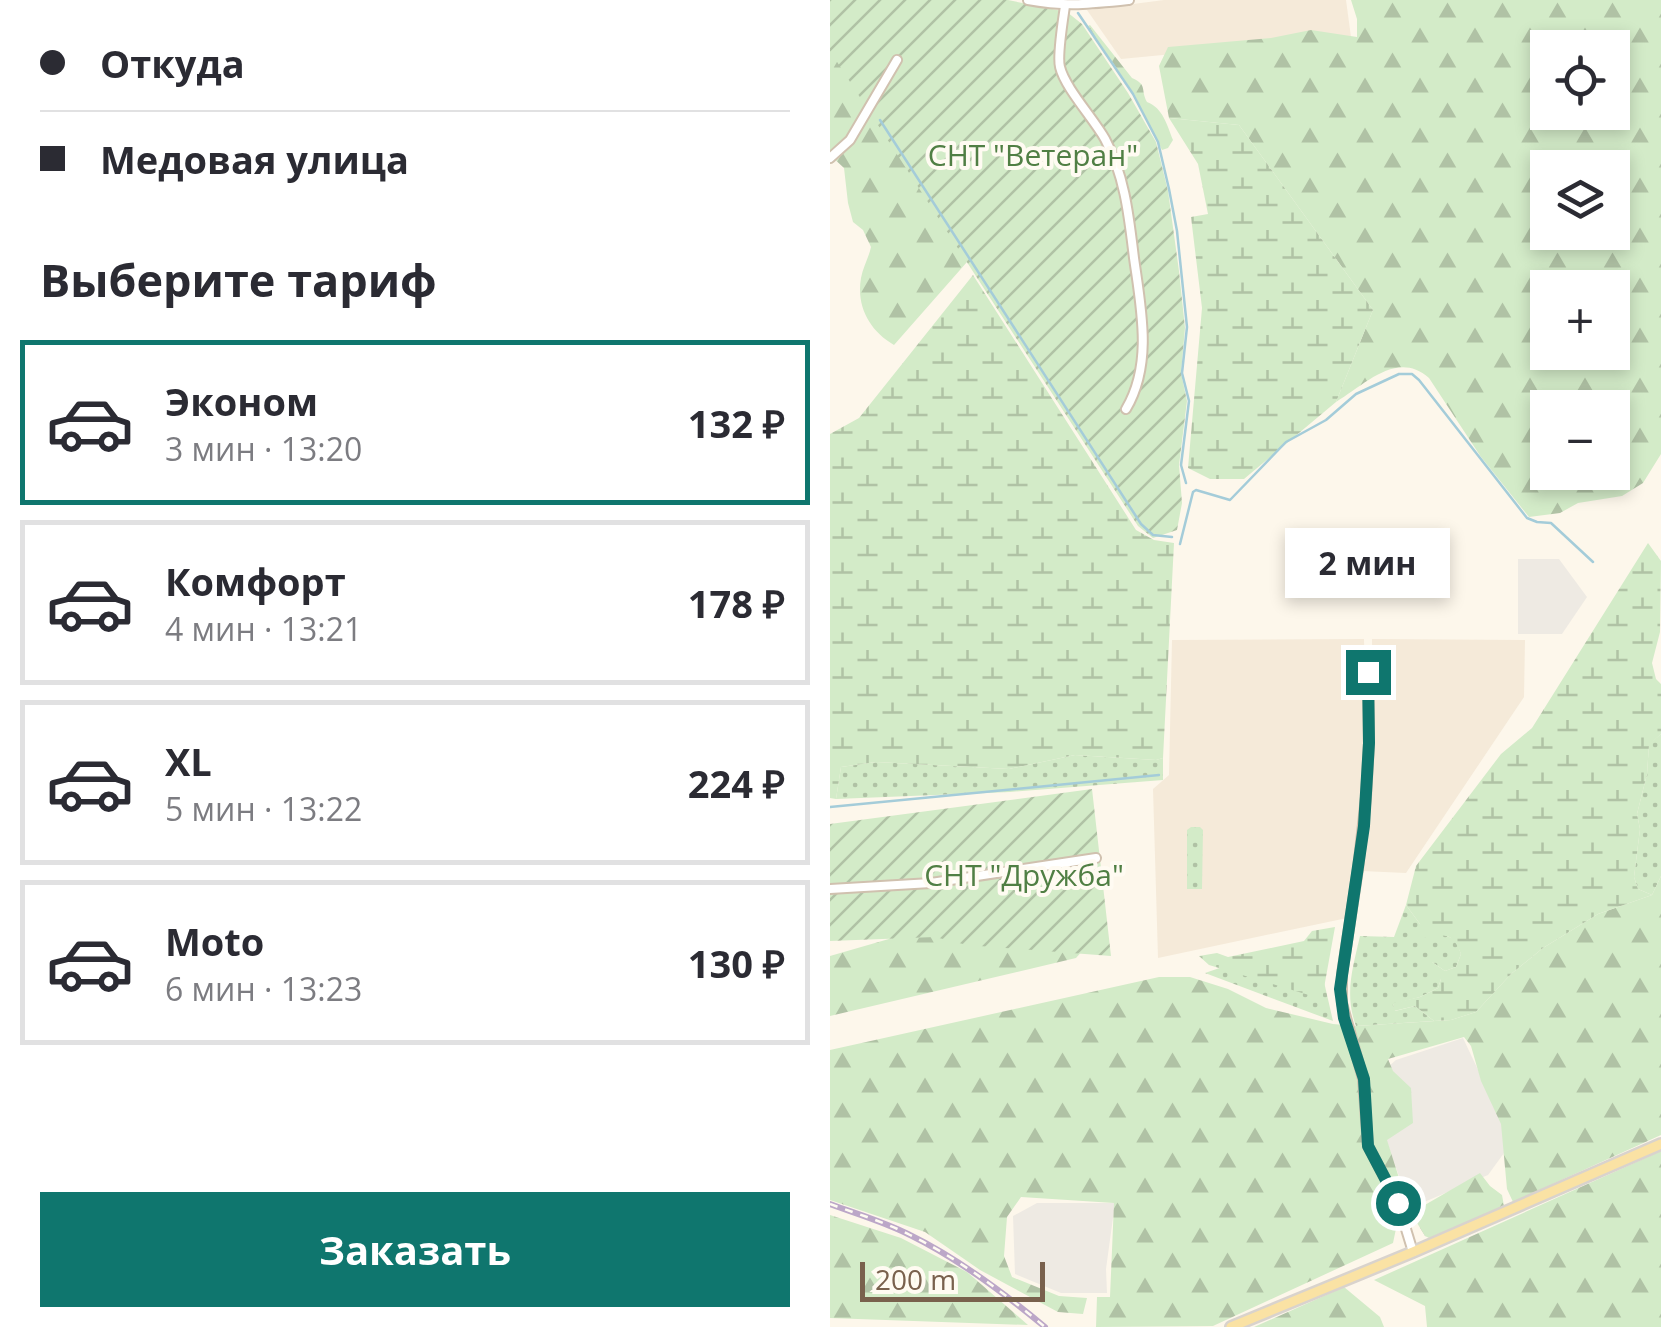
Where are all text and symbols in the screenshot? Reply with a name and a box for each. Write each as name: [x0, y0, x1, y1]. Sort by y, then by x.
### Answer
map controls: [1530, 30, 1630, 490]
button: locate: [1530, 30, 1630, 130]
text: Откуда: [100, 37, 245, 89]
text: Медовая улица: [100, 133, 409, 185]
park label: СНТ "Ветеран": [928, 134, 1138, 175]
button: layers: [1530, 150, 1630, 250]
text: Выберите тариф: [40, 249, 437, 310]
button: +: [1530, 270, 1630, 370]
text: Эконом: [165, 375, 318, 427]
icon: car: [45, 378, 135, 468]
button: −: [1530, 390, 1630, 490]
text: 132 ₽: [688, 397, 785, 449]
text: 3 мин · 13:20: [165, 427, 362, 470]
callout: 2 мин: [1286, 527, 1450, 597]
text: 2 мин: [1319, 541, 1416, 584]
text: Комфорт: [165, 555, 346, 607]
icon: car: [45, 558, 135, 648]
text: 178 ₽: [688, 577, 785, 629]
text: 4 мин · 13:21: [165, 607, 362, 650]
route end: [1346, 650, 1391, 695]
text: XL: [165, 735, 212, 787]
icon: car: [45, 738, 135, 828]
text: 224 ₽: [688, 757, 785, 809]
text: 5 мин · 13:22: [165, 787, 362, 830]
park label: СНТ "Дружба": [924, 854, 1124, 895]
text: Moto: [165, 915, 264, 967]
icon: car: [45, 918, 135, 1008]
text: 130 ₽: [688, 937, 785, 989]
text: 6 мин · 13:23: [165, 967, 362, 1010]
route start: [1376, 1181, 1421, 1226]
button: Заказать: [40, 1192, 790, 1307]
scale bar: [860, 1257, 1045, 1302]
text: 200 m: [875, 1260, 956, 1298]

